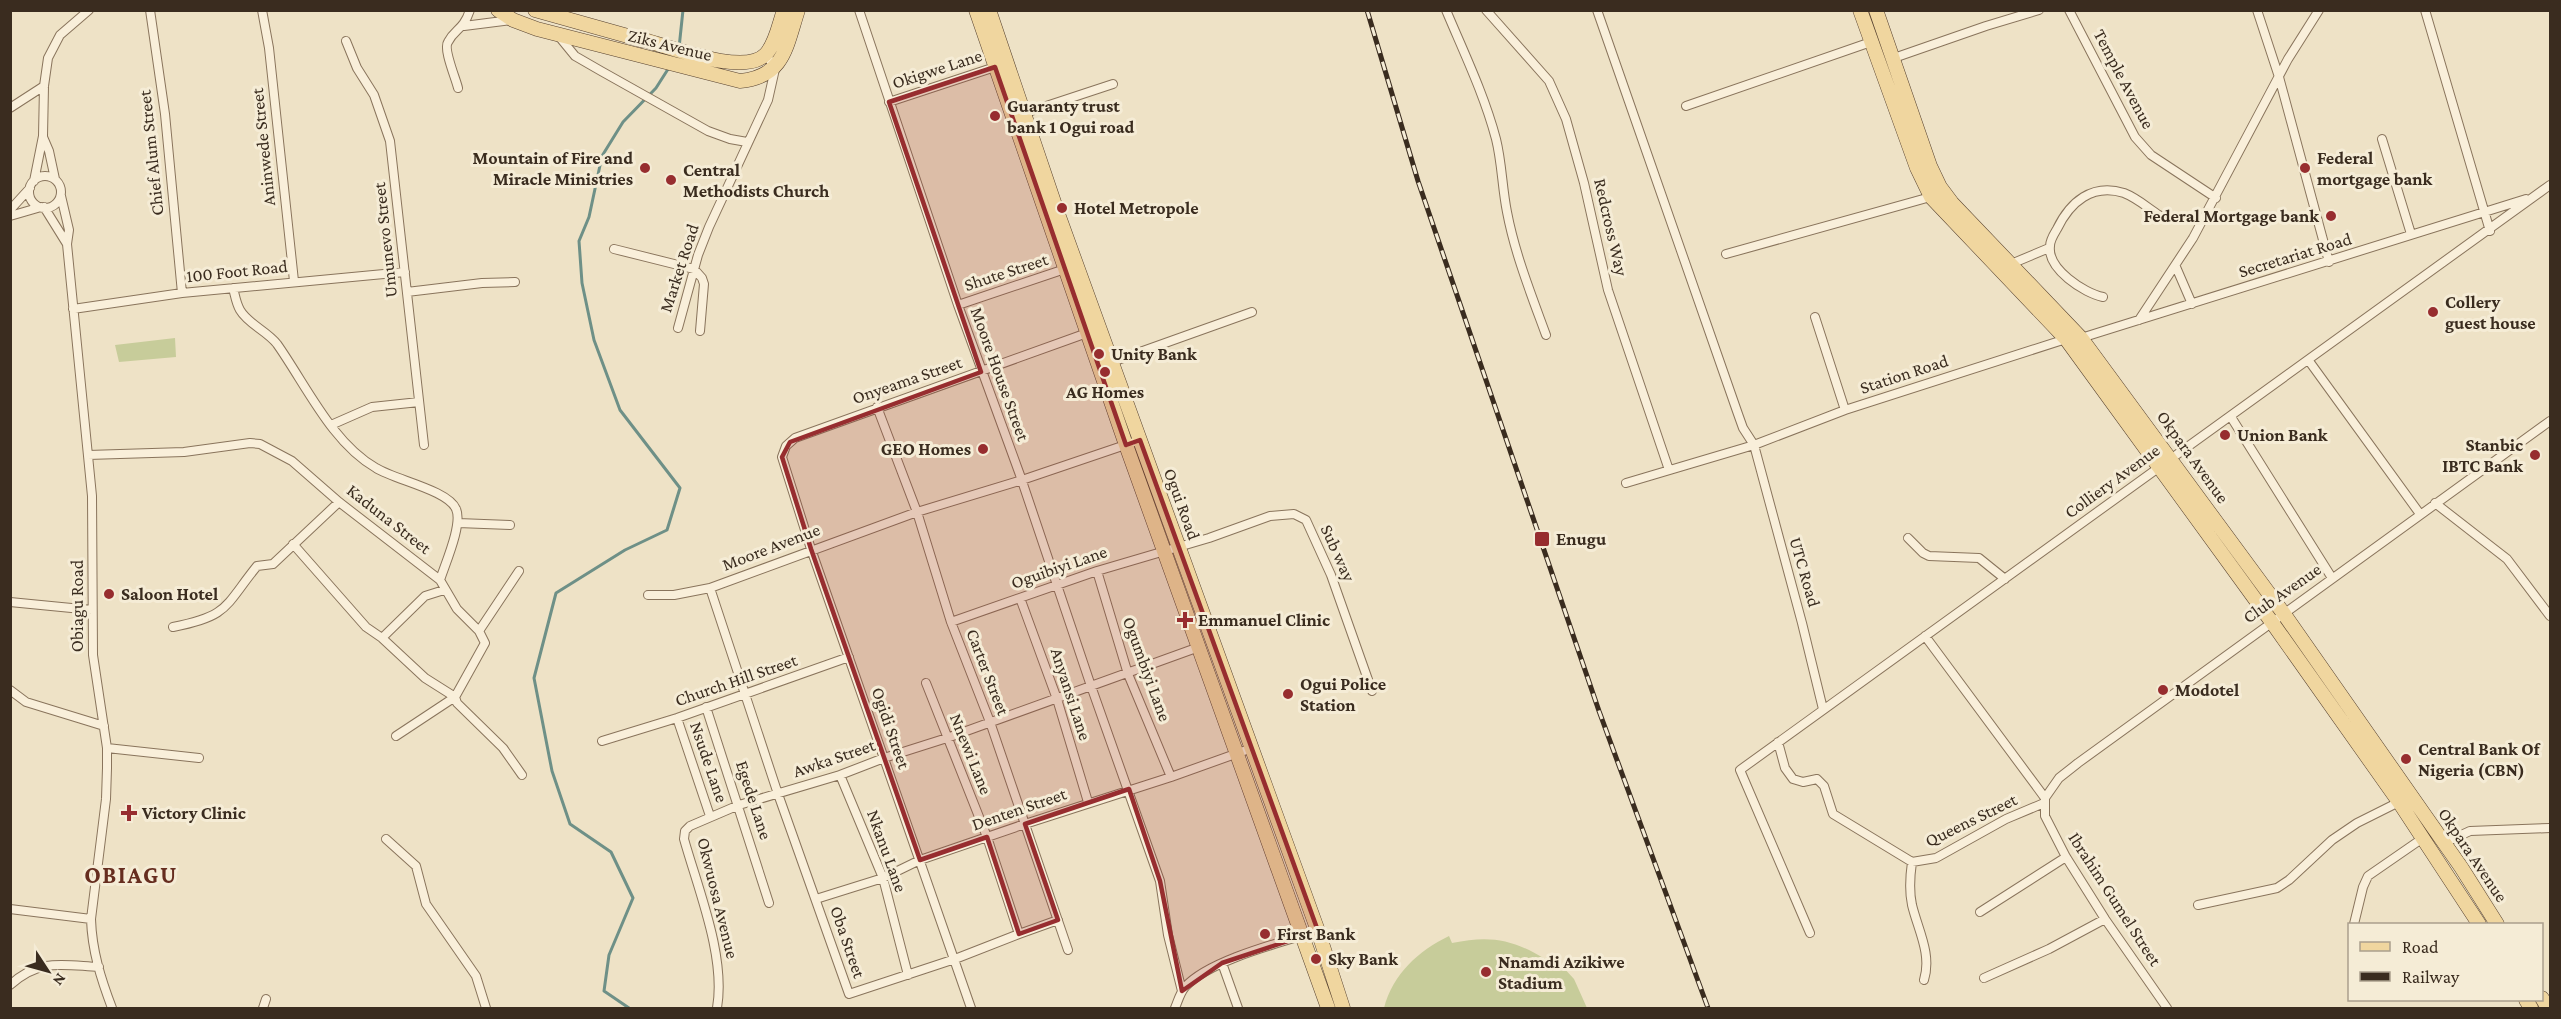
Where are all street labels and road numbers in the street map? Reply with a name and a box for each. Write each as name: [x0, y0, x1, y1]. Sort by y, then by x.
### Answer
street label: Ziks Avenue: [626, 25, 714, 65]
street label: Temple Avenue: [2089, 26, 2159, 132]
street label: Okigwe Lane: [890, 45, 985, 93]
street label: Aninwede Street: [247, 86, 279, 207]
street label: Chief Alum Street: [134, 88, 168, 217]
street label: Redcross Way: [1590, 176, 1632, 278]
street label: Umunevo Street: [369, 180, 401, 299]
street label: Market Road: [655, 221, 703, 315]
street label: Secretariat Road: [2236, 228, 2354, 282]
street label: Shute Street: [962, 249, 1051, 295]
street label: 100 Foot Road: [185, 256, 289, 286]
street label: Moore House Street: [967, 304, 1034, 445]
street label: Station Road: [1857, 350, 1951, 398]
street label: Onyeama Street: [850, 352, 965, 408]
street label: Okpara Avenue: [2153, 407, 2233, 507]
street label: Colliery Avenue: [2061, 440, 2164, 522]
street label: Ogui Road: [1160, 465, 1204, 543]
street label: Kaduna Street: [343, 480, 436, 559]
street label: Moore Avenue: [719, 519, 823, 575]
street label: Sub way: [1317, 521, 1360, 585]
street label: UTC Road: [1785, 535, 1825, 610]
street label: Oguibiyi Lane: [1008, 541, 1110, 593]
street label: Obiagu Road: [67, 559, 87, 652]
street label: Club Avenue: [2239, 559, 2325, 627]
street label: Ogumbiyi Lane: [1119, 614, 1175, 724]
street label: Carter Street: [962, 626, 1014, 719]
street label: Anyansi Lane: [1047, 645, 1095, 743]
street label: Church Hill Street: [672, 649, 801, 710]
street label: Ogidi Street: [868, 685, 915, 772]
street label: Nnewi Lane: [946, 711, 996, 798]
street label: Nsude Lane: [686, 719, 732, 805]
street label: Awka Street: [790, 734, 879, 781]
street label: Egede Lane: [732, 758, 776, 842]
street label: Denten Street: [969, 783, 1070, 834]
street label: Queens Street: [1922, 789, 2021, 851]
street label: Okpara Avenue: [2434, 804, 2512, 906]
street label: Nkanu Lane: [863, 807, 911, 895]
street label: Ibrahim Gumel Street: [2064, 829, 2166, 970]
street label: Okwuosa Avenue: [693, 835, 743, 961]
street label: Oba Street: [826, 903, 870, 982]

